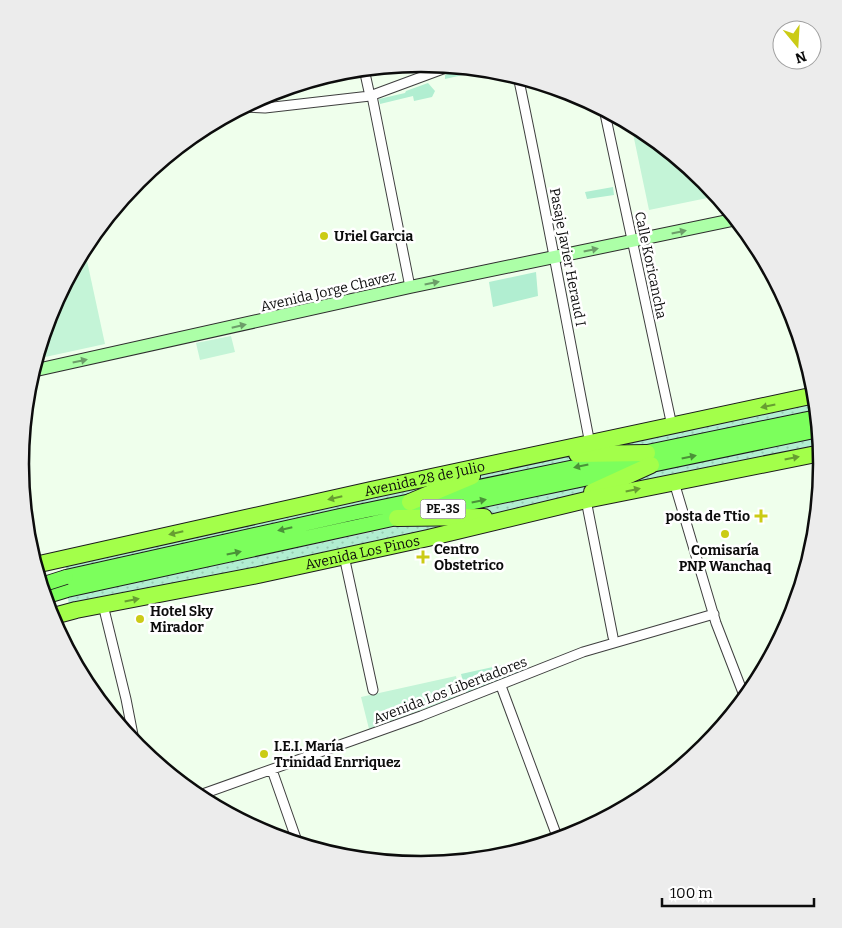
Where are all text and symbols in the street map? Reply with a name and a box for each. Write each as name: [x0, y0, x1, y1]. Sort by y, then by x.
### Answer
north arrow: [772, 20, 822, 70]
text: N: [793, 47, 809, 67]
street label: Pasaje Javier Heraud I: [546, 186, 589, 328]
street label: Calle Koricancha: [631, 210, 670, 321]
one-way arrow: [671, 227, 687, 235]
place label: Uriel Garcia: [334, 228, 413, 245]
marker: Uriel Garcia: [318, 230, 330, 242]
one-way arrow: [583, 246, 598, 254]
street label: Avenida Jorge Chavez: [259, 268, 398, 315]
one-way arrow: [424, 279, 440, 287]
one-way arrow: [231, 322, 246, 330]
one-way arrow: [72, 356, 88, 364]
one-way arrow: [759, 402, 775, 410]
one-way arrow: [682, 453, 697, 461]
one-way arrow: [785, 454, 801, 462]
street label: Avenida 28 de Julio: [363, 458, 486, 500]
one-way arrow: [573, 463, 589, 471]
one-way arrow: [625, 486, 641, 494]
one-way arrow: [327, 494, 342, 502]
one-way arrow: [471, 497, 486, 505]
road number: PE-3S: [420, 499, 466, 518]
place label: posta de Ttio: [666, 508, 750, 525]
marker: posta de Ttio: [754, 509, 768, 523]
one-way arrow: [278, 525, 293, 533]
marker: Comisaría PNP Wanchaq: [719, 528, 731, 540]
one-way arrow: [169, 529, 184, 537]
street label: Avenida Los Pinos: [303, 532, 421, 574]
place label: Centro Obstetrico: [434, 541, 504, 574]
place label: Comisaría PNP Wanchaq: [679, 542, 772, 575]
one-way arrow: [227, 549, 243, 557]
marker: Centro Obstetrico: [416, 550, 430, 564]
one-way arrow: [125, 595, 141, 603]
place label: Hotel Sky Mirador: [150, 603, 214, 636]
marker: Hotel Sky Mirador: [134, 613, 146, 625]
street label: Avenida Los Libertadores: [371, 653, 530, 728]
place label: I.E.I. María Trinidad Enrriquez: [274, 738, 401, 771]
marker: I.E.I. María Trinidad Enrriquez: [258, 748, 270, 760]
scale bar: [662, 876, 814, 908]
text: 100 m: [670, 884, 713, 902]

